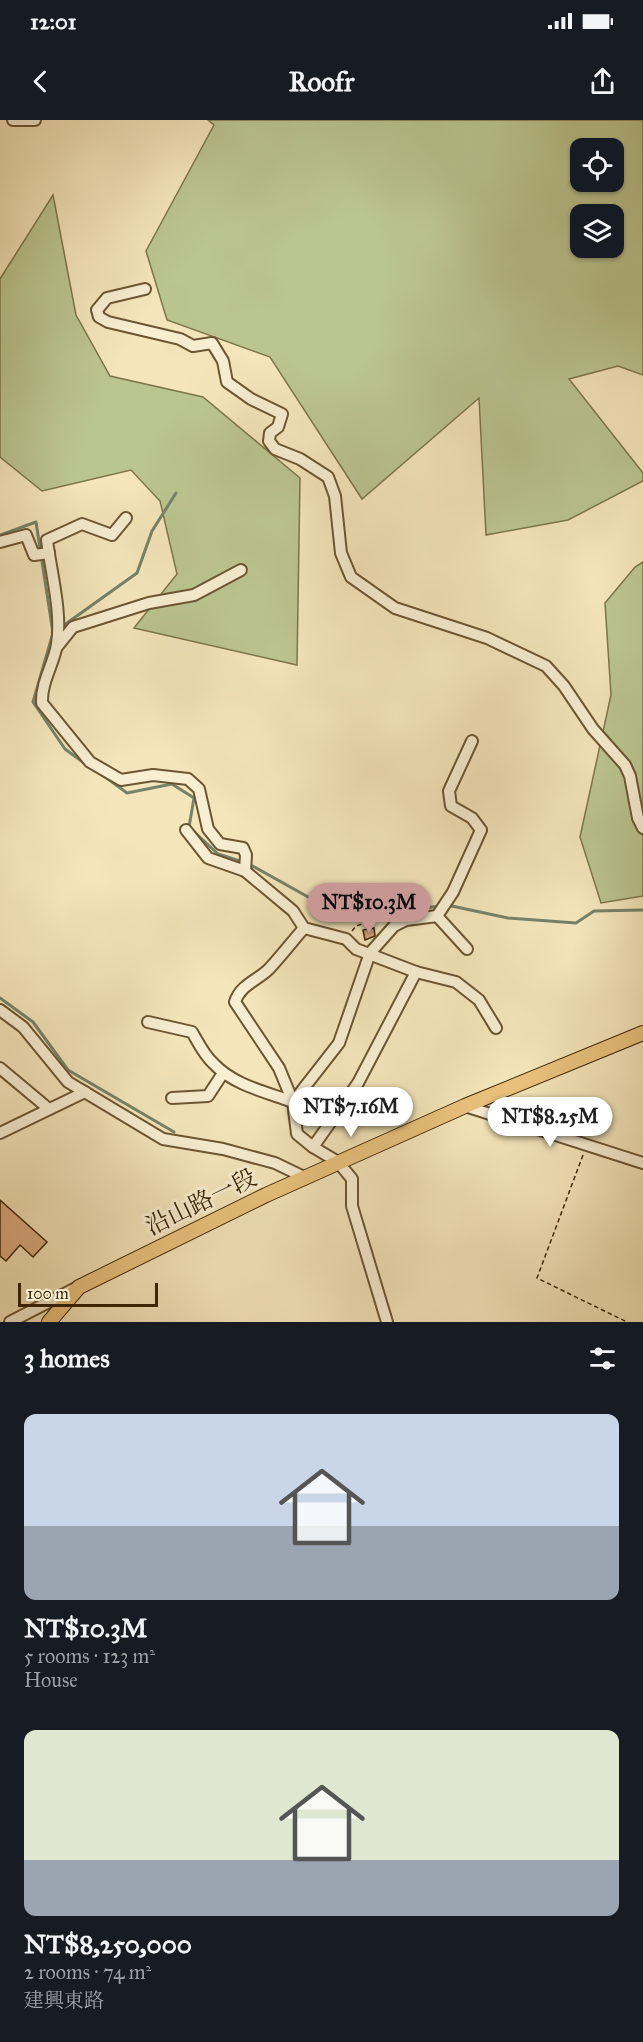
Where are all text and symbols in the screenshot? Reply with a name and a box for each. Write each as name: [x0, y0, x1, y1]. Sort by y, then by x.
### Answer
text: 12:01: [30, 8, 76, 35]
icon: back: [24, 65, 57, 98]
text: Roofr: [289, 65, 354, 98]
icon: share: [586, 65, 619, 98]
map controls: [570, 138, 624, 258]
button: locate: [570, 138, 624, 192]
button: layers: [570, 204, 624, 258]
pin: NT$10.3M: [307, 883, 431, 934]
text: NT$10.3M: [322, 890, 416, 914]
pin: NT$7.16M: [289, 1087, 413, 1138]
text: NT$7.16M: [303, 1094, 399, 1118]
pin: NT$8.25M: [488, 1097, 612, 1148]
text: NT$8.25M: [501, 1104, 599, 1128]
street label: 沿山路一段: [140, 1162, 262, 1242]
scale bar: [18, 1280, 158, 1308]
text: 100 m: [27, 1284, 69, 1303]
text: 3 homes: [24, 1342, 110, 1374]
icon: filters: [586, 1342, 619, 1375]
icon: home: [268, 1453, 376, 1561]
text: NT$10.3M: [24, 1612, 147, 1644]
text: 5 rooms · 123 m²: [24, 1644, 155, 1668]
text: House: [24, 1668, 78, 1692]
icon: home: [268, 1769, 376, 1877]
text: NT$8,250,000: [24, 1928, 192, 1960]
text: 2 rooms · 74 m²: [24, 1960, 151, 1984]
text: 建興東路: [24, 1988, 104, 2012]

